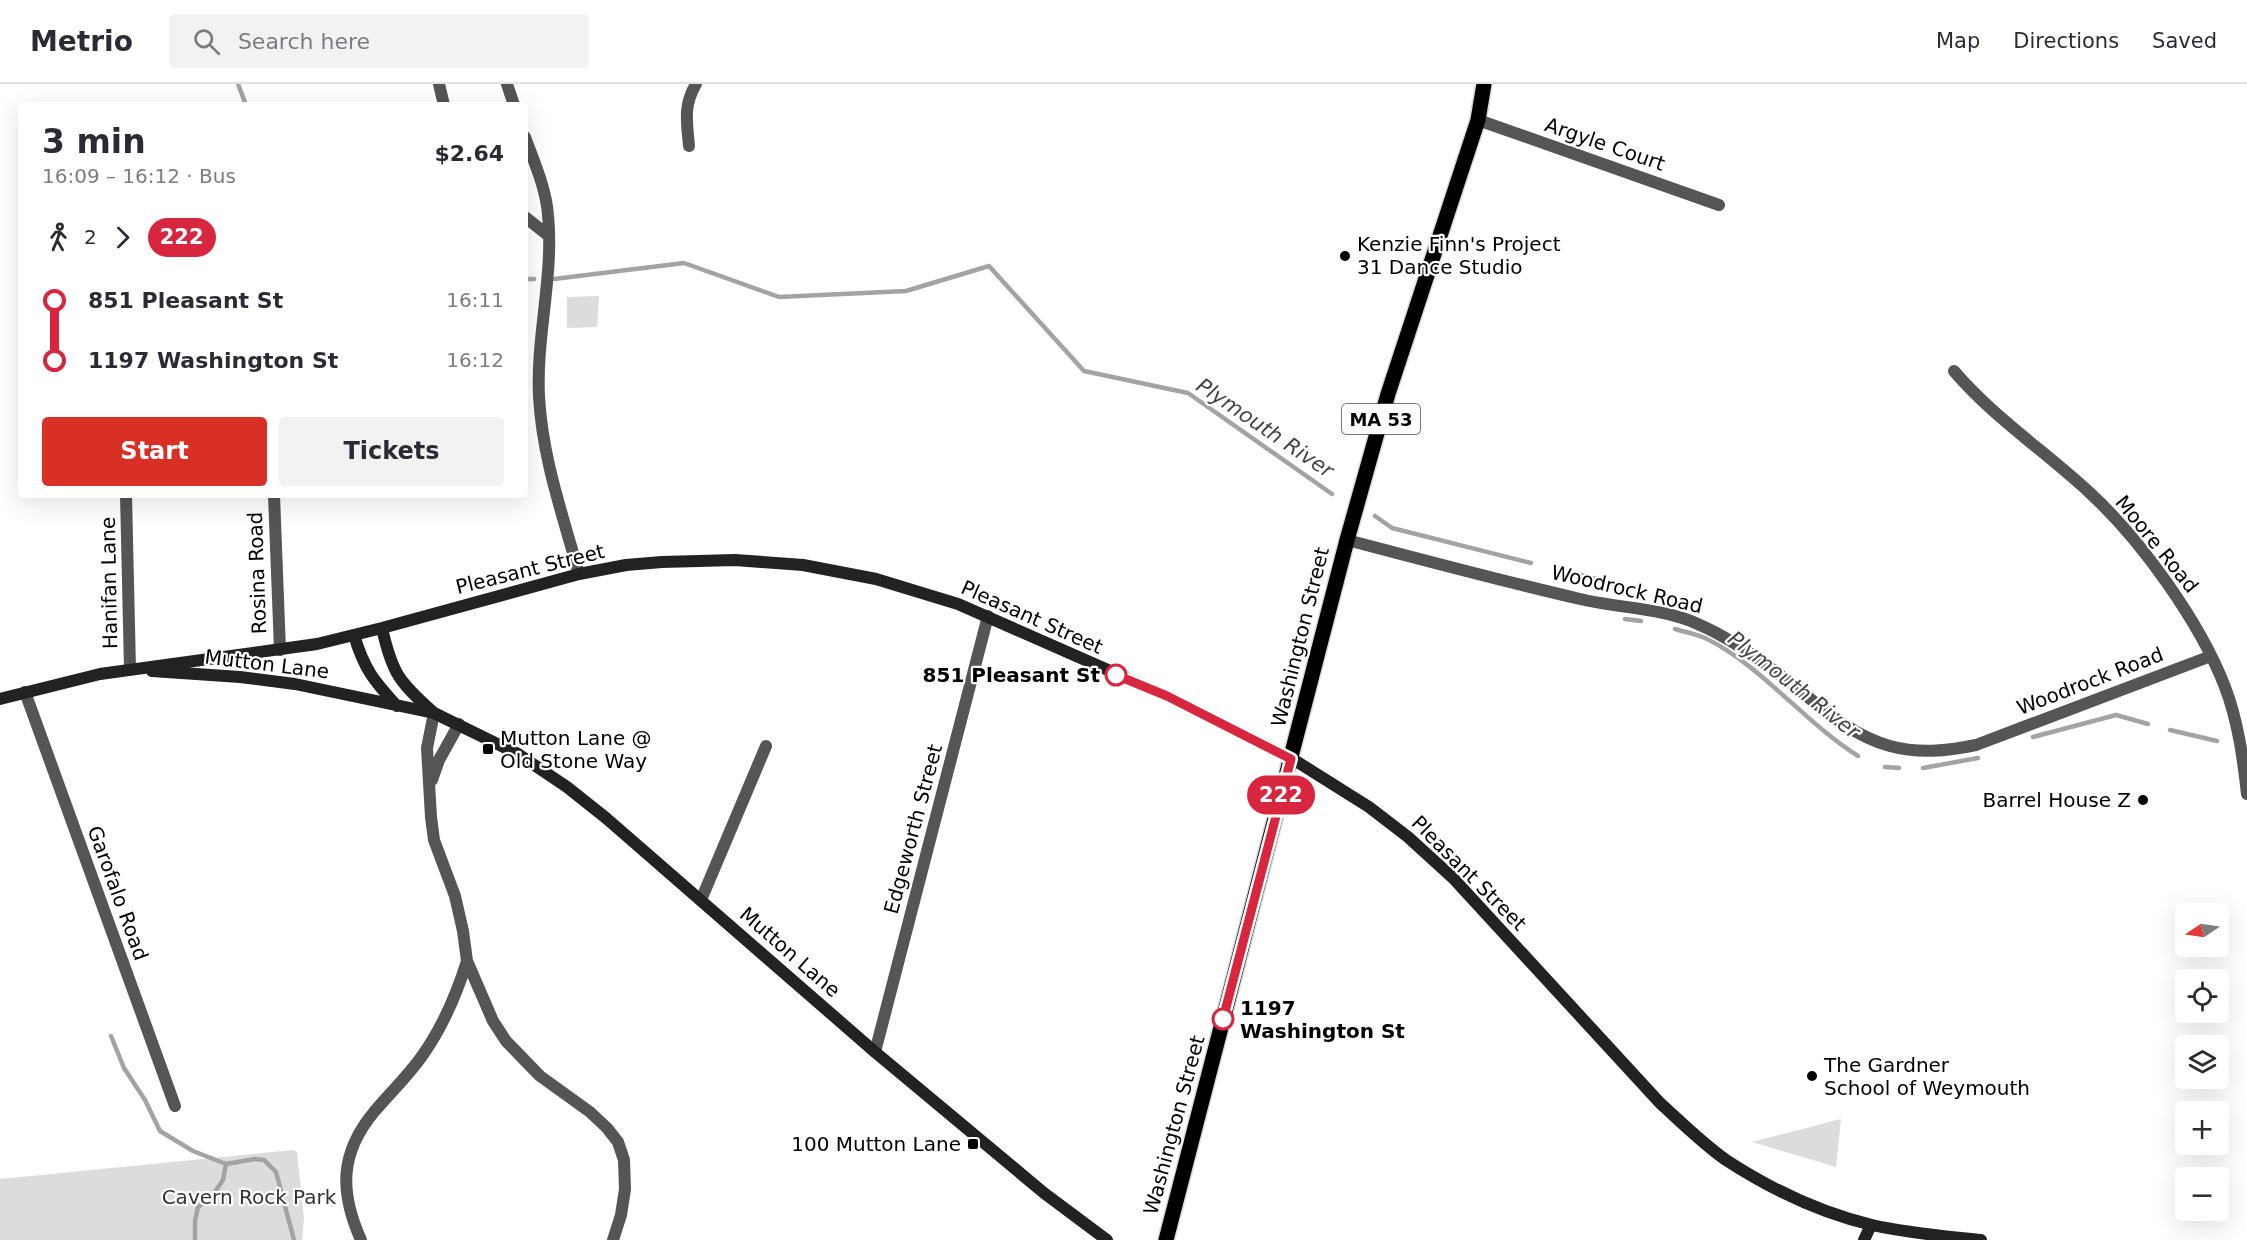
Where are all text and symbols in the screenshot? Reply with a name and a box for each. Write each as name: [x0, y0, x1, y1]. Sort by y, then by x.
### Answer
search box: [169, 14, 589, 68]
text: Metrio: [30, 25, 133, 58]
icon: search: [190, 25, 223, 58]
text: Search here: [238, 29, 370, 54]
text: Map: [1936, 29, 1980, 53]
text: Directions: [2013, 29, 2119, 53]
text: Saved: [2152, 29, 2217, 53]
street label: Argyle Court: [1542, 112, 1668, 176]
text: 3 min: [42, 122, 146, 161]
text: $2.64: [434, 141, 504, 166]
text: 16:09 – 16:12 · Bus: [42, 164, 236, 188]
icon: walk: [42, 221, 75, 254]
icon: forward: [106, 221, 139, 254]
text: 2: [84, 225, 97, 249]
text: 222: [160, 225, 204, 249]
place label: Kenzie Finn's Project 31 Dance Studio: [1357, 232, 1561, 279]
marker: Kenzie Finn's Project 31 Dance Studio: [1338, 249, 1352, 263]
text: 851 Pleasant St: [88, 288, 283, 313]
text: 16:11: [446, 288, 504, 312]
text: 1197 Washington St: [88, 348, 338, 373]
text: 16:12: [446, 348, 504, 372]
water label: Plymouth River: [1192, 373, 1339, 483]
road number: MA 53: [1342, 404, 1420, 434]
button: Start: [42, 417, 267, 486]
button: Tickets: [279, 417, 504, 486]
street label: Moore Road: [2110, 490, 2204, 598]
street label: Rosina Road: [243, 511, 271, 635]
street label: Hanifan Lane: [96, 517, 122, 649]
street label: Pleasant Street: [453, 539, 607, 599]
street label: Washington Street: [1266, 544, 1334, 729]
street label: Woodrock Road: [1549, 560, 1705, 618]
street label: Pleasant Street: [957, 575, 1107, 659]
water label: Plymouth River: [1724, 626, 1866, 745]
street label: Woodrock Road: [2013, 642, 2167, 720]
street label: Mutton Lane: [203, 644, 331, 684]
place label: 851 Pleasant St: [923, 663, 1100, 687]
marker: 851 Pleasant St: [1105, 664, 1127, 686]
place label: Mutton Lane @ Old Stone Way: [500, 726, 652, 773]
street label: Edgeworth Street: [879, 741, 947, 917]
marker: Mutton Lane @ Old Stone Way: [481, 742, 495, 756]
line badge: 222: [1246, 776, 1316, 814]
text: 222: [1259, 783, 1303, 807]
place label: Barrel House Z: [1982, 788, 2131, 812]
marker: Barrel House Z: [2136, 793, 2150, 807]
street label: Pleasant Street: [1407, 811, 1532, 936]
street label: Garofalo Road: [83, 822, 153, 964]
street label: Mutton Lane: [735, 902, 845, 1002]
north arrow: [2175, 903, 2229, 957]
map controls: [2175, 903, 2229, 1221]
button: locate: [2175, 969, 2229, 1023]
place label: 1197 Washington St: [1240, 996, 1405, 1043]
marker: 1197 Washington St: [1212, 1008, 1234, 1030]
street label: Washington Street: [1139, 1033, 1210, 1217]
button: layers: [2175, 1035, 2229, 1089]
place label: The Gardner School of Weymouth: [1823, 1053, 2030, 1100]
marker: The Gardner School of Weymouth: [1805, 1069, 1819, 1083]
button: +: [2175, 1101, 2229, 1155]
place label: 100 Mutton Lane: [791, 1132, 961, 1156]
marker: 100 Mutton Lane: [966, 1137, 980, 1151]
button: −: [2175, 1167, 2229, 1221]
park label: Cavern Rock Park: [162, 1185, 337, 1209]

